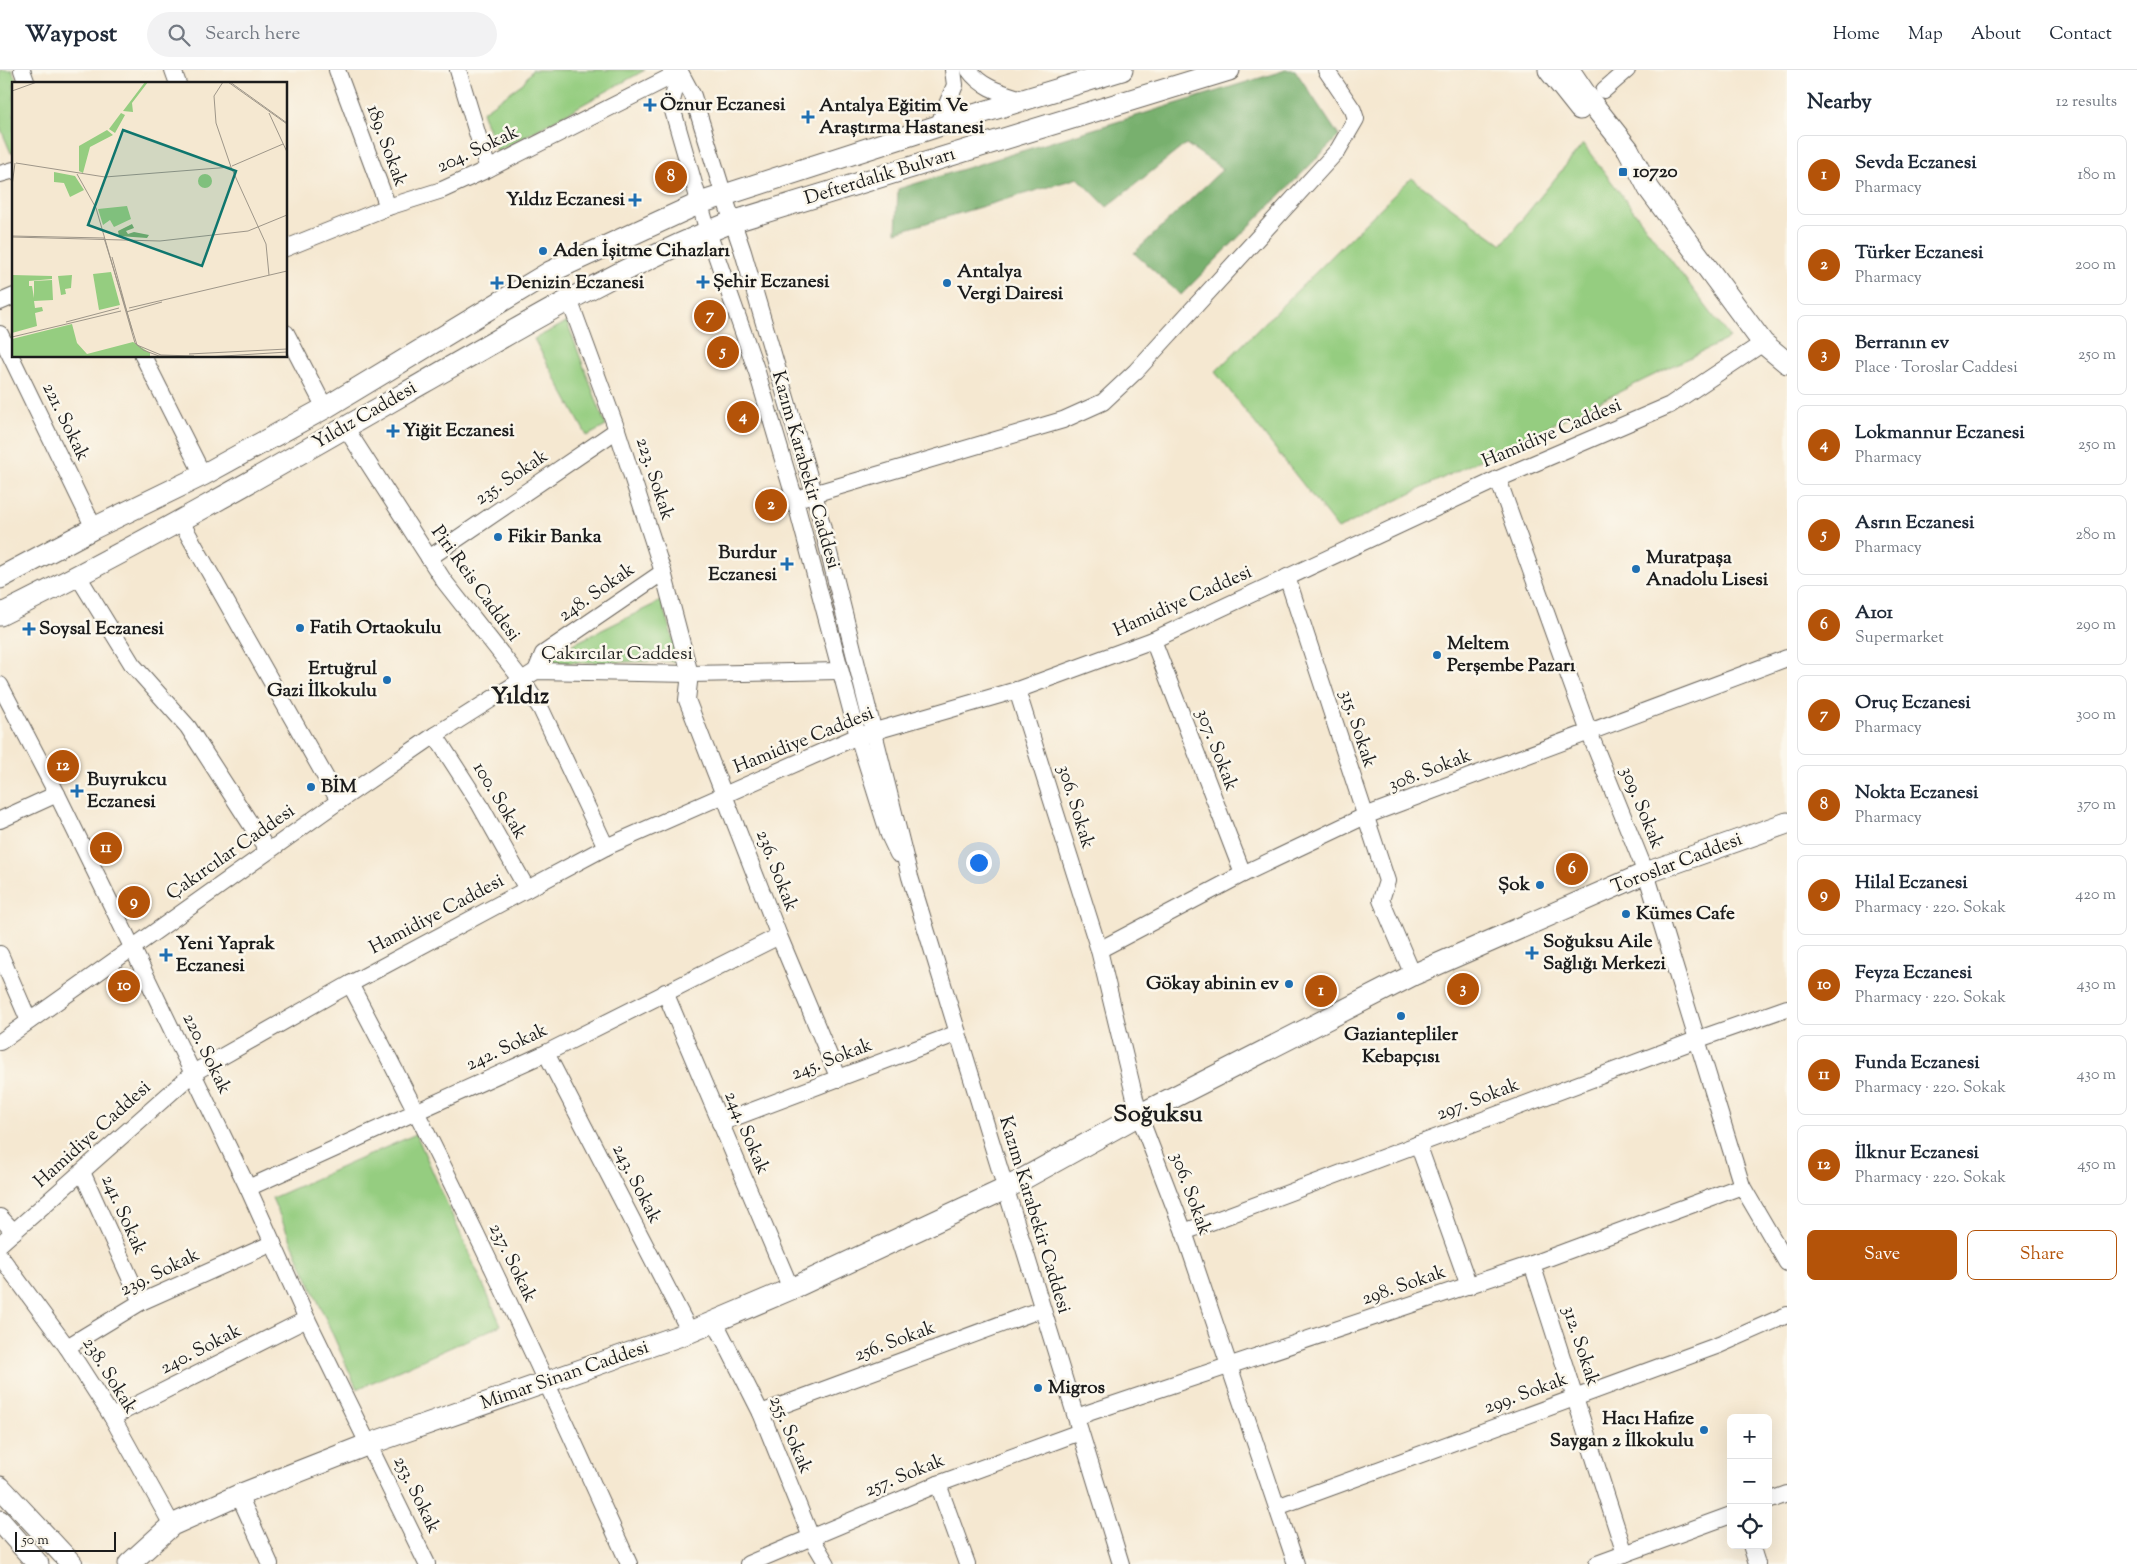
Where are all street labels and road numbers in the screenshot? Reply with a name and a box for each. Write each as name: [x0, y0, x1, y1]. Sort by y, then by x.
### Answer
street label: 189. Sokak: [359, 101, 413, 191]
street label: 204. Sokak: [433, 119, 524, 181]
street label: Defterdalık Bulvarı: [801, 141, 959, 213]
street label: Kazım Karabekir Caddesi: [764, 368, 846, 572]
street label: Yıldız Caddesi: [308, 375, 422, 457]
street label: 221. Sokak: [34, 378, 96, 466]
street label: Hamidiye Caddesi: [1478, 392, 1626, 476]
street label: 223. Sokak: [628, 434, 680, 524]
street label: 235. Sokak: [470, 443, 554, 512]
street label: Piri Reis Caddesi: [424, 520, 526, 648]
street label: 248. Sokak: [553, 556, 641, 629]
street label: Hamidiye Caddesi: [1109, 559, 1257, 645]
street label: Çakırcılar Caddesi: [541, 641, 693, 668]
street label: 315. Sokak: [1332, 687, 1382, 772]
street label: Hamidiye Caddesi: [730, 701, 878, 781]
street label: 307. Sokak: [1188, 705, 1244, 796]
street label: 308. Sokak: [1385, 743, 1476, 799]
street label: 100. Sokak: [465, 757, 533, 845]
street label: 306. Sokak: [1049, 762, 1101, 853]
street label: 309. Sokak: [1612, 763, 1670, 854]
street label: Çakırcılar Caddesi: [161, 798, 301, 908]
street label: 236. Sokak: [748, 826, 804, 916]
street label: Toroslar Caddesi: [1608, 827, 1746, 901]
street label: Hamidiye Caddesi: [365, 868, 509, 962]
street label: 220. Sokak: [175, 1009, 238, 1100]
street label: 242. Sokak: [462, 1017, 553, 1079]
street label: 245. Sokak: [788, 1032, 877, 1088]
street label: 297. Sokak: [1433, 1072, 1524, 1128]
street label: Hamidiye Caddesi: [29, 1075, 157, 1195]
street label: 244. Sokak: [716, 1087, 776, 1179]
street label: Kazım Karabekir Caddesi: [991, 1113, 1077, 1317]
street label: 243. Sokak: [604, 1140, 668, 1229]
street label: 306. Sokak: [1163, 1149, 1218, 1240]
street label: 241. Sokak: [93, 1171, 153, 1260]
street label: 237. Sokak: [481, 1219, 543, 1308]
street label: 239. Sokak: [116, 1242, 205, 1304]
street label: 298. Sokak: [1358, 1259, 1450, 1313]
street label: 312. Sokak: [1554, 1302, 1606, 1390]
street label: 256. Sokak: [851, 1315, 940, 1369]
street label: 240. Sokak: [156, 1318, 247, 1382]
street label: 238. Sokak: [75, 1332, 144, 1420]
street label: Mimar Sinan Caddesi: [477, 1334, 653, 1418]
street label: 299. Sokak: [1480, 1366, 1572, 1422]
street label: 255. Sokak: [762, 1392, 819, 1479]
street label: 257. Sokak: [861, 1448, 950, 1504]
street label: 253. Sokak: [386, 1452, 447, 1539]

